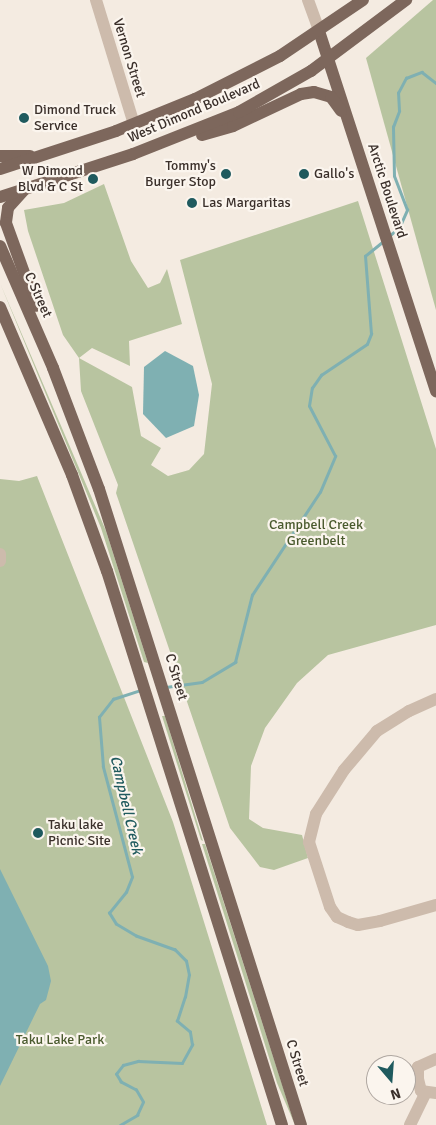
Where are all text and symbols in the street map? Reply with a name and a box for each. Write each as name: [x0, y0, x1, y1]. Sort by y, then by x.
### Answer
street label: Vernon Street: [109, 17, 149, 99]
street label: West Dimond Boulevard: [125, 76, 263, 146]
place label: Dimond Truck Service: [34, 102, 116, 134]
marker: Dimond Truck Service: [18, 112, 30, 124]
street label: Arctic Boulevard: [364, 141, 410, 241]
place label: Tommy's Burger Stop: [145, 158, 216, 190]
place label: W Dimond Blvd & C St: [18, 163, 83, 196]
place label: Gallo's: [314, 166, 354, 182]
marker: Tommy's Burger Stop: [220, 168, 232, 180]
marker: Gallo's: [298, 168, 310, 180]
marker: W Dimond Blvd & C St: [87, 173, 99, 185]
place label: Las Margaritas: [202, 195, 291, 211]
marker: Las Margaritas: [186, 197, 198, 209]
street label: C Street: [21, 270, 55, 320]
park label: Campbell Creek Greenbelt: [269, 517, 363, 550]
street label: C Street: [161, 652, 191, 702]
water label: Campbell Creek: [106, 754, 146, 856]
place label: Taku lake Picnic Site: [48, 817, 111, 850]
marker: Taku lake Picnic Site: [32, 827, 44, 839]
park label: Taku Lake Park: [16, 1032, 104, 1048]
street label: C Street: [282, 1038, 312, 1088]
north arrow: [366, 1055, 416, 1105]
text: N: [388, 1084, 403, 1103]

